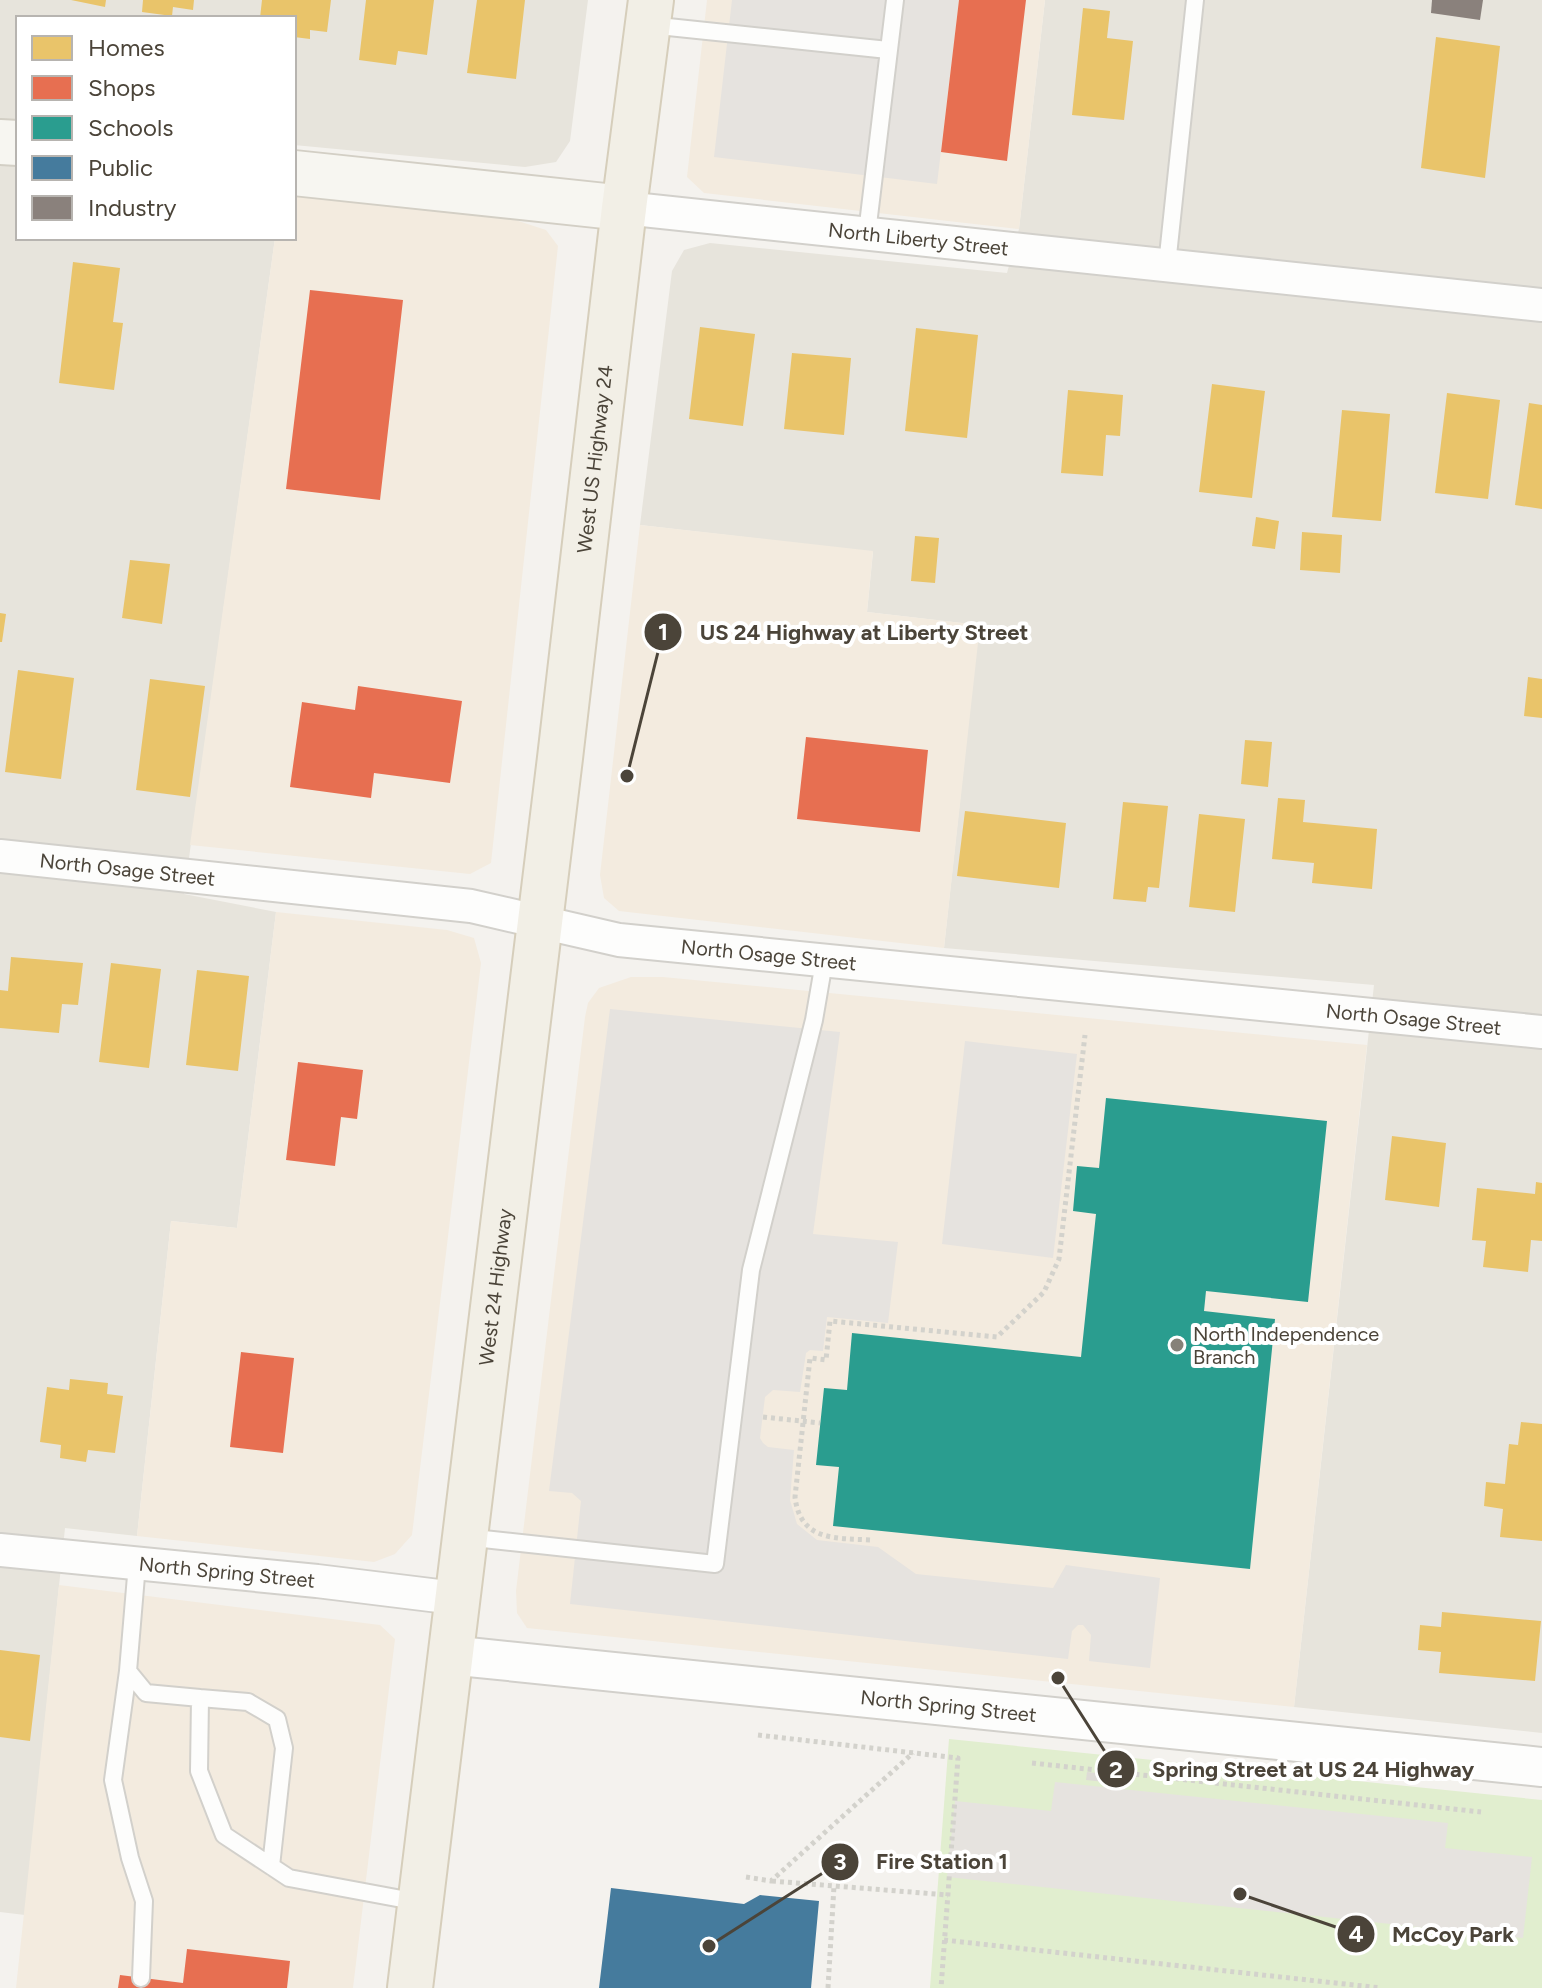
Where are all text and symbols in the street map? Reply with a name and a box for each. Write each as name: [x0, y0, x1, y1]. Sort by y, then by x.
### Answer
legend: [16, 16, 296, 240]
text: Homes: [88, 33, 165, 62]
text: Shops: [88, 73, 155, 102]
text: Schools: [88, 113, 173, 142]
text: Public: [88, 153, 153, 182]
text: Industry: [88, 193, 177, 222]
street label: North Liberty Street: [827, 218, 1010, 261]
street label: West US Highway 24: [572, 364, 618, 555]
callout: US 24 Highway at Liberty Street: [643, 609, 1044, 655]
text: 1: [658, 617, 668, 646]
text: US 24 Highway at Liberty Street: [700, 619, 1028, 646]
street label: North Osage Street: [38, 848, 216, 891]
street label: North Osage Street: [680, 934, 858, 976]
street label: North Osage Street: [1325, 999, 1502, 1040]
street label: West 24 Highway: [474, 1207, 517, 1367]
place label: North Independence Branch: [1193, 1322, 1379, 1369]
marker: North Independence Branch: [1168, 1336, 1186, 1354]
street label: North Spring Street: [138, 1552, 316, 1593]
street label: North Spring Street: [859, 1685, 1038, 1727]
callout: Spring Street at US 24 Highway: [1096, 1746, 1490, 1792]
text: 2: [1109, 1755, 1123, 1784]
text: Spring Street at US 24 Highway: [1152, 1756, 1474, 1783]
callout: Fire Station 1: [820, 1839, 1024, 1885]
text: 3: [833, 1847, 847, 1876]
text: Fire Station 1: [876, 1848, 1008, 1875]
callout: McCoy Park: [1336, 1911, 1530, 1957]
text: 4: [1348, 1919, 1364, 1948]
text: McCoy Park: [1392, 1921, 1514, 1948]

